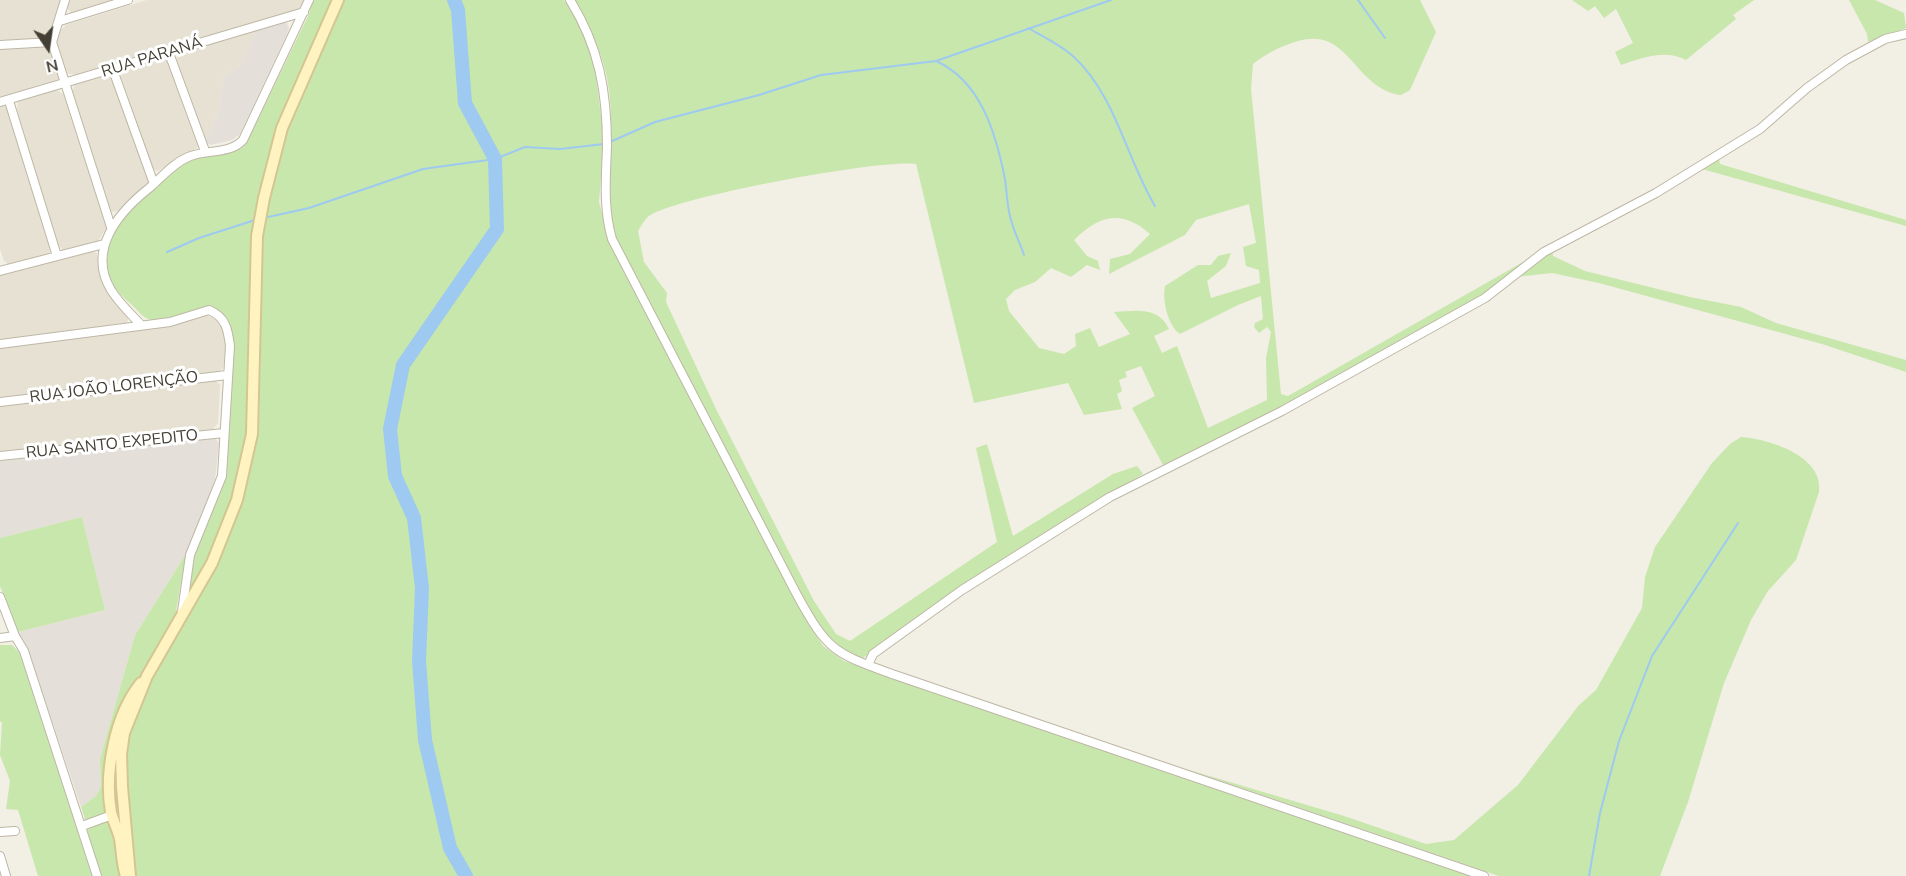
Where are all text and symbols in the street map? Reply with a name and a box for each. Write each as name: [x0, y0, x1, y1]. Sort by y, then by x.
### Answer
north arrow: [18, 18, 78, 78]
street label: RUA PARANÁ: [99, 34, 205, 82]
text: N: [44, 53, 60, 78]
street label: RUA JOÃO LORENÇÃO: [29, 368, 199, 408]
street label: RUA SANTO EXPEDITO: [25, 426, 199, 464]

